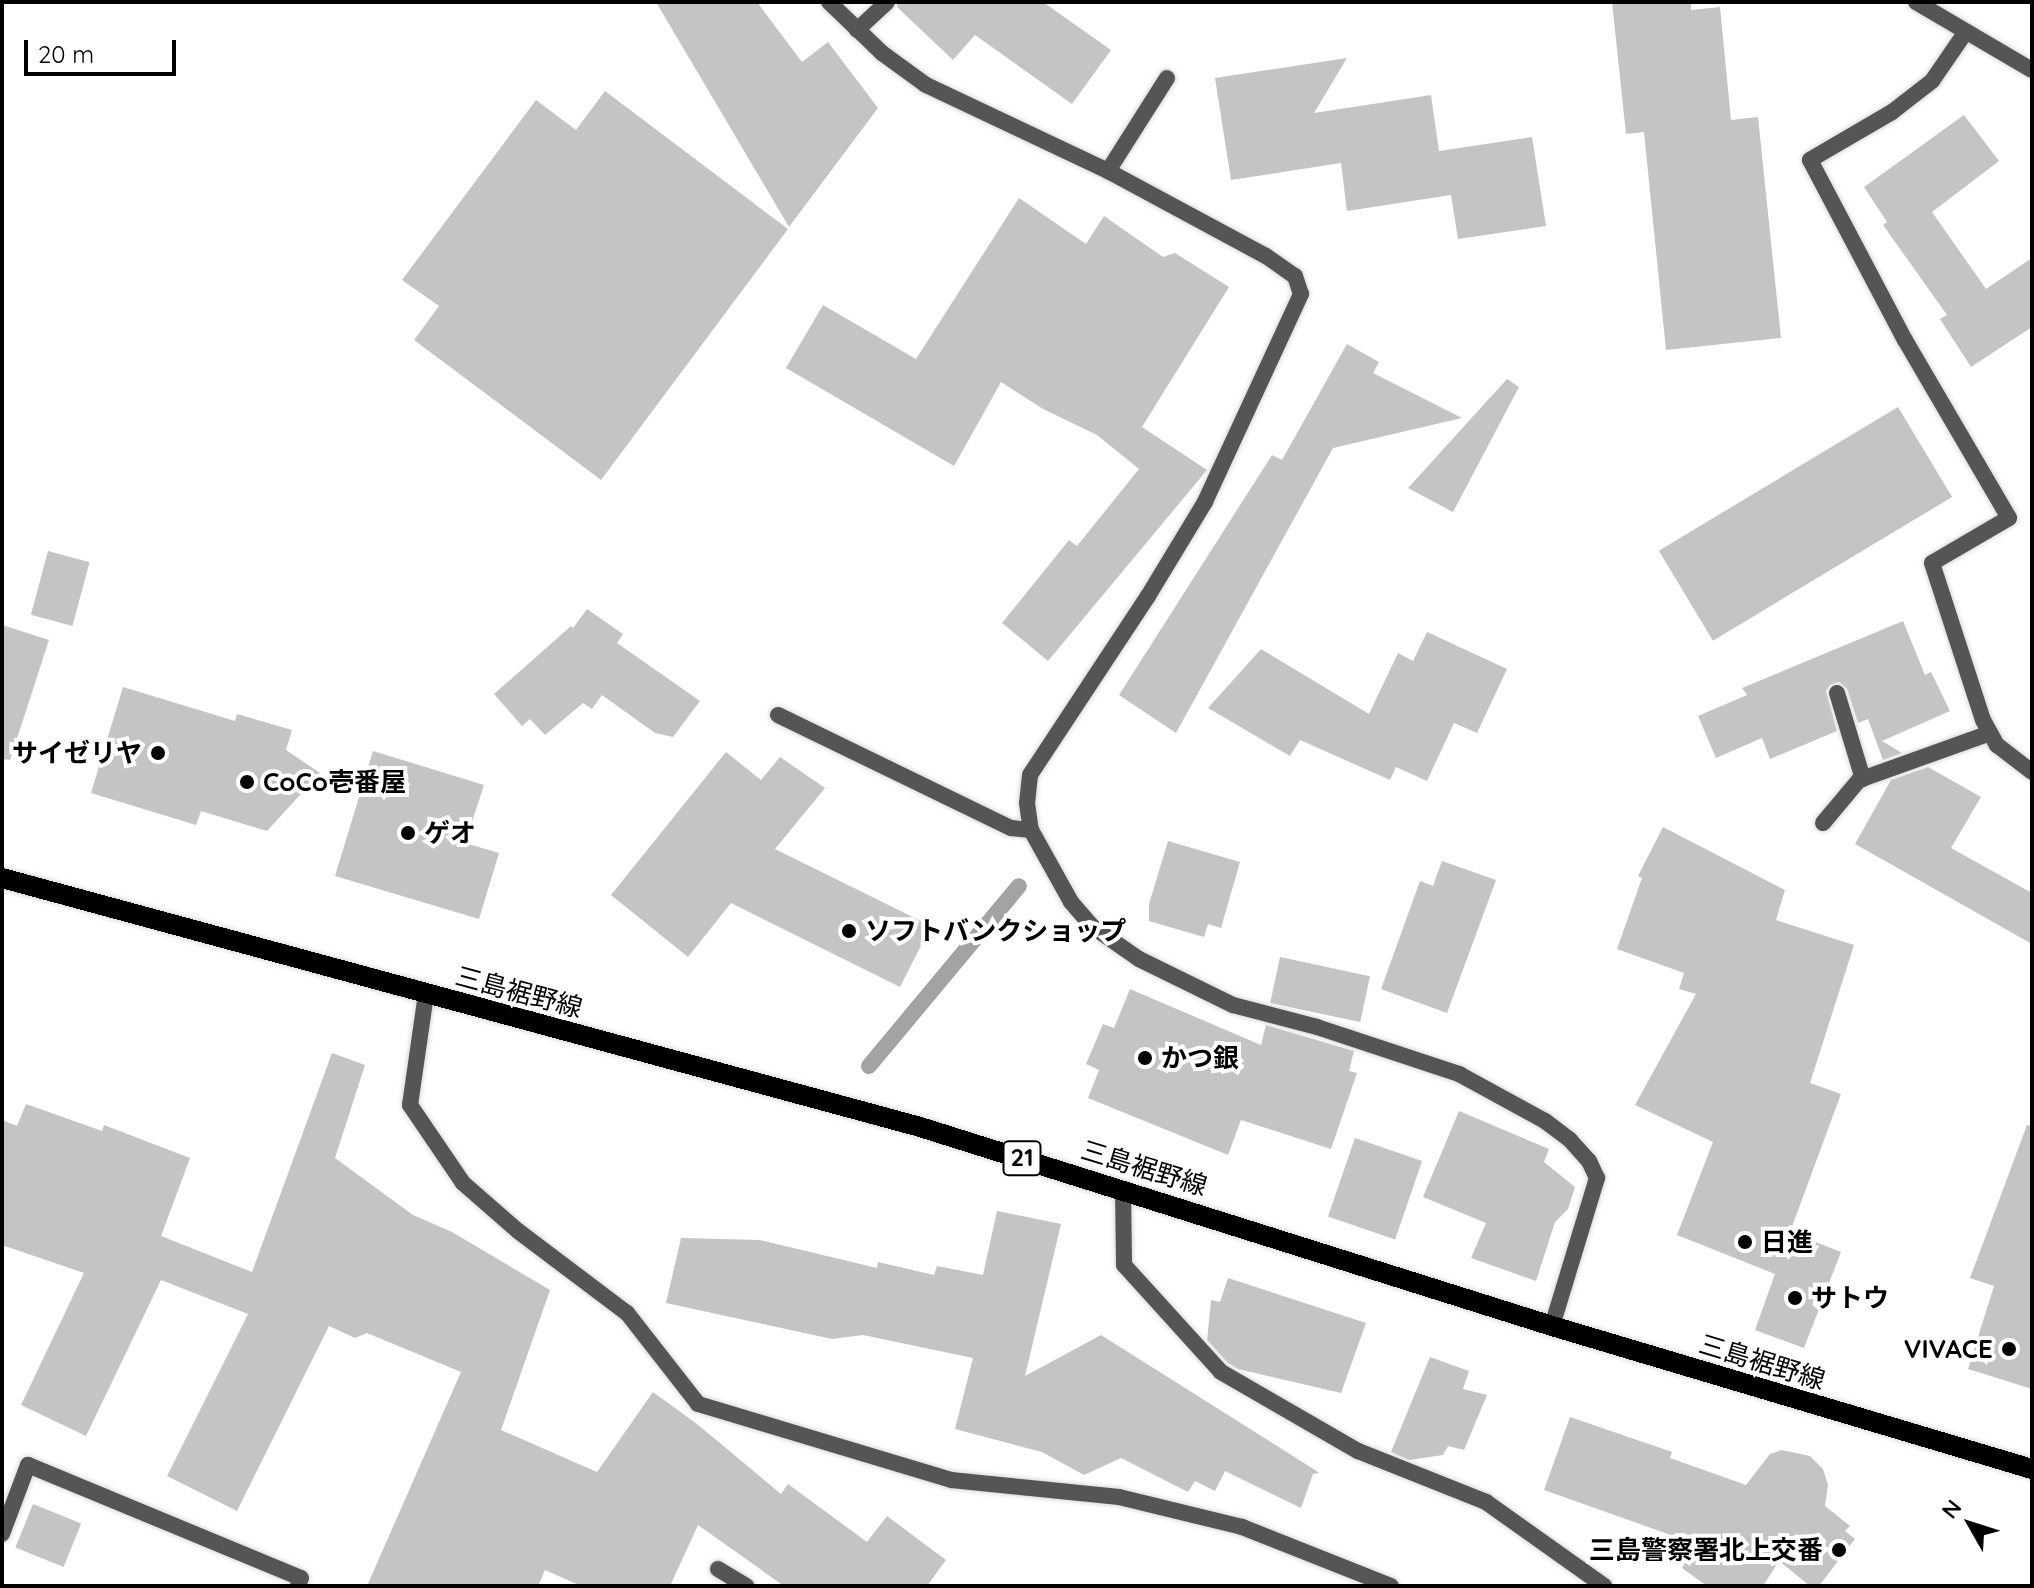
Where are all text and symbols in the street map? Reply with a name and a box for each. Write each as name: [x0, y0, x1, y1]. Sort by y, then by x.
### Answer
scale bar: [28, 24, 180, 74]
text: 20 m: [38, 39, 94, 69]
place label: サイゼリヤ: [12, 737, 142, 769]
marker: サイゼリヤ: [149, 744, 167, 762]
place label: CoCo壱番屋: [263, 766, 406, 798]
marker: CoCo壱番屋: [238, 773, 256, 791]
place label: ゲオ: [424, 817, 476, 849]
marker: ゲオ: [399, 824, 417, 842]
place label: ソフトバンクショップ: [865, 915, 1125, 947]
marker: ソフトバンクショップ: [840, 922, 858, 940]
street label: 三島裾野線: [452, 960, 586, 1024]
place label: かつ銀: [1161, 1042, 1239, 1074]
marker: かつ銀: [1136, 1049, 1154, 1067]
street label: 三島裾野線: [1077, 1134, 1211, 1202]
road number: 21: [1002, 1138, 1042, 1178]
place label: 日進: [1761, 1226, 1813, 1258]
marker: 日進: [1736, 1233, 1754, 1251]
place label: サトウ: [1811, 1282, 1889, 1314]
marker: サトウ: [1786, 1289, 1804, 1307]
street label: 三島裾野線: [1695, 1328, 1829, 1396]
place label: VIVACE: [1904, 1333, 1993, 1365]
marker: VIVACE: [2000, 1340, 2018, 1358]
north arrow: [1930, 1484, 2010, 1564]
text: N: [1935, 1494, 1967, 1524]
place label: 三島警察署北上交番: [1589, 1534, 1823, 1566]
marker: 三島警察署北上交番: [1830, 1541, 1848, 1559]

